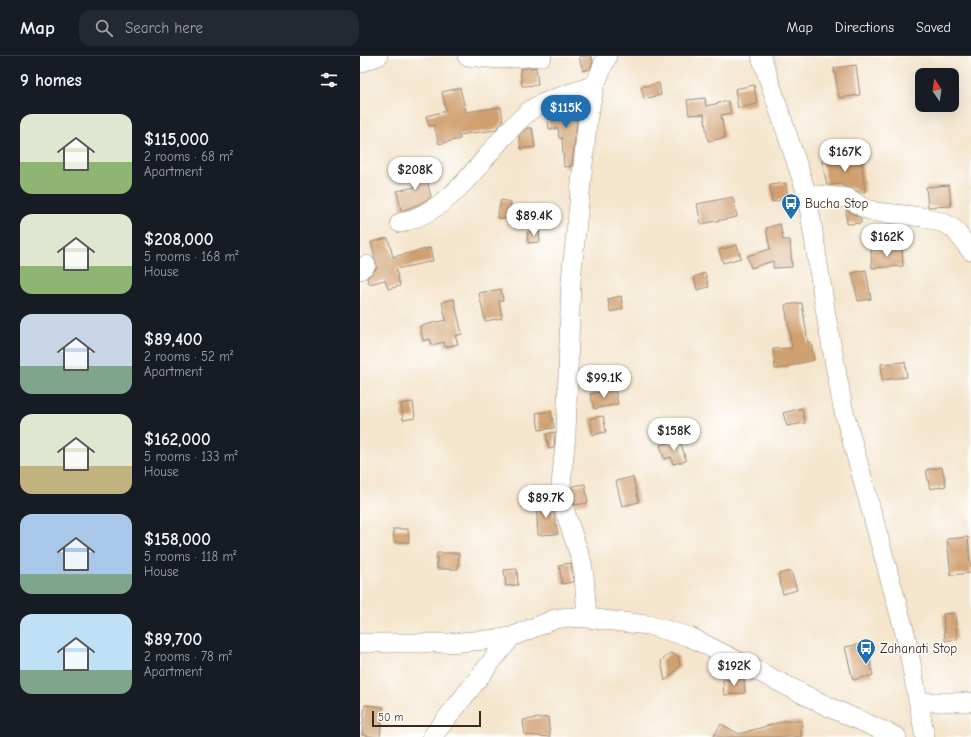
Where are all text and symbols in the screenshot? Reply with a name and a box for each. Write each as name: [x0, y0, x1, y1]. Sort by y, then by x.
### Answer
search box: [79, 10, 359, 46]
text: Map: [20, 17, 55, 39]
icon: search: [93, 17, 115, 39]
text: Search here: [125, 19, 203, 37]
text: Map: [786, 19, 813, 36]
text: Directions: [835, 19, 894, 36]
text: Saved: [916, 19, 951, 36]
north arrow: [915, 68, 959, 112]
map controls: [915, 68, 959, 112]
icon: filters: [318, 69, 340, 91]
text: 9 homes: [20, 71, 82, 90]
pin: $115K: [538, 95, 594, 129]
text: $115K: [550, 100, 582, 115]
icon: home: [52, 130, 100, 178]
text: $115,000: [144, 130, 209, 149]
pin: $167K: [817, 139, 873, 173]
text: $167K: [829, 144, 861, 159]
text: 2 rooms · 68 m²: [144, 149, 233, 164]
pin: $208K: [387, 157, 443, 191]
text: $208K: [397, 162, 433, 177]
text: Apartment: [144, 164, 202, 179]
bus stop icon: Bucha Stop: [780, 192, 802, 220]
place label: Bucha Stop: [805, 196, 868, 211]
pin: $89.4K: [501, 203, 567, 237]
text: $89.4K: [515, 208, 553, 223]
pin: $162K: [859, 224, 915, 258]
text: $162K: [870, 229, 904, 244]
icon: home: [52, 230, 100, 278]
text: $208,000: [144, 230, 214, 249]
text: 5 rooms · 168 m²: [144, 249, 238, 264]
text: House: [144, 264, 179, 279]
icon: home: [52, 330, 100, 378]
text: $89,400: [144, 330, 203, 349]
text: 2 rooms · 52 m²: [144, 349, 233, 364]
text: Apartment: [144, 364, 202, 379]
pin: $99.1K: [571, 365, 637, 399]
text: $99.1K: [586, 370, 622, 385]
pin: $158K: [646, 418, 702, 452]
text: $158K: [657, 423, 691, 438]
icon: home: [52, 430, 100, 478]
text: $162,000: [144, 430, 211, 449]
text: 5 rooms · 133 m²: [144, 449, 238, 464]
text: House: [144, 464, 179, 479]
pin: $89.7K: [513, 485, 579, 519]
text: $89.7K: [528, 490, 564, 505]
icon: home: [52, 530, 100, 578]
text: $158,000: [144, 530, 211, 549]
text: 5 rooms · 118 m²: [144, 549, 237, 564]
text: House: [144, 564, 179, 579]
icon: home: [52, 630, 100, 678]
text: $89,700: [144, 630, 202, 649]
bus stop icon: Zahanati Stop: [855, 637, 877, 665]
place label: Zahanati Stop: [880, 641, 957, 656]
text: 2 rooms · 78 m²: [144, 649, 232, 664]
pin: $192K: [706, 653, 762, 687]
text: $192K: [717, 658, 751, 673]
text: Apartment: [144, 664, 202, 679]
scale bar: [372, 709, 481, 728]
text: 50 m: [378, 711, 403, 724]

